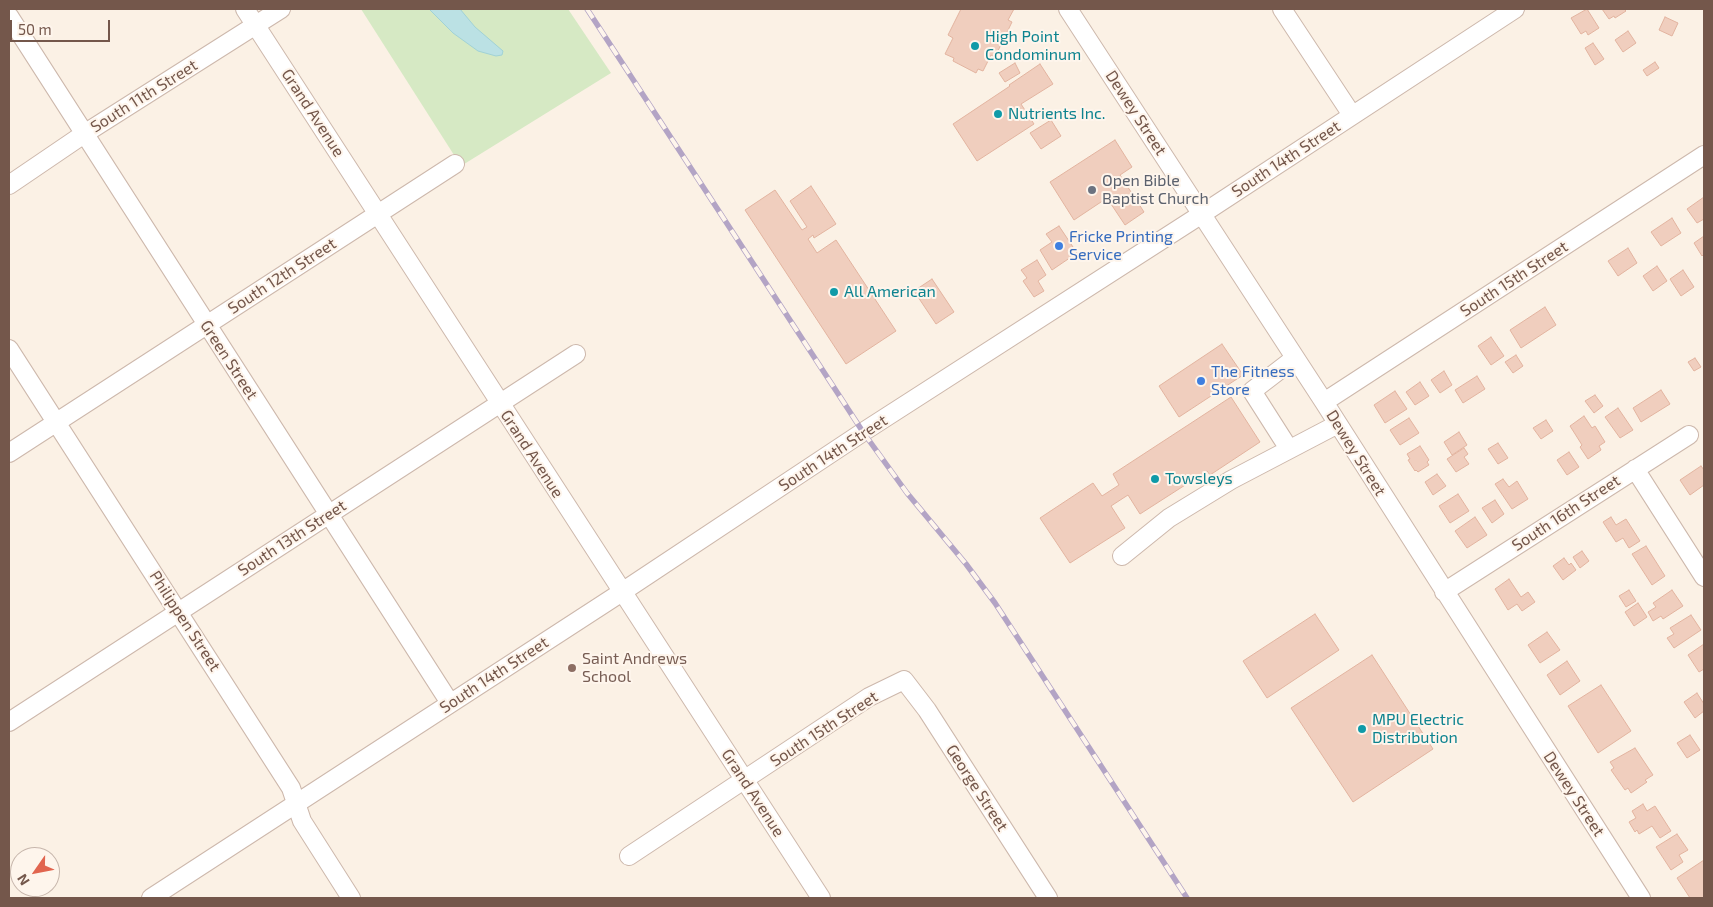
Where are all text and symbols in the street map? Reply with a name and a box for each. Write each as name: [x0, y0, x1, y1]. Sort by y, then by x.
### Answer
scale bar: [12, 10, 112, 42]
text: 50 m: [18, 20, 52, 38]
place label: High Point Condominum: [985, 27, 1081, 65]
marker: High Point Condominum: [969, 40, 981, 52]
street label: South 11th Street: [87, 55, 201, 137]
street label: Grand Avenue: [277, 65, 349, 161]
street label: Dewey Street: [1101, 67, 1171, 159]
place label: Nutrients Inc.: [1008, 104, 1106, 124]
marker: Nutrients Inc.: [992, 108, 1004, 120]
street label: South 14th Street: [1228, 117, 1344, 201]
place label: Open Bible Baptist Church: [1102, 171, 1209, 209]
marker: Open Bible Baptist Church: [1086, 184, 1098, 196]
place label: Fricke Printing Service: [1069, 227, 1173, 265]
street label: South 12th Street: [224, 234, 340, 318]
street label: South 15th Street: [1457, 237, 1571, 321]
marker: Fricke Printing Service: [1053, 240, 1065, 252]
place label: All American: [844, 282, 936, 302]
marker: All American: [828, 286, 840, 298]
street label: Green Street: [196, 317, 262, 403]
place label: The Fitness Store: [1211, 362, 1295, 400]
marker: The Fitness Store: [1195, 375, 1207, 387]
street label: Grand Avenue: [496, 406, 568, 502]
street label: Dewey Street: [1322, 407, 1390, 499]
street label: South 14th Street: [775, 411, 891, 495]
place label: Towsleys: [1165, 469, 1233, 489]
street label: South 16th Street: [1508, 471, 1624, 555]
marker: Towsleys: [1149, 473, 1161, 485]
street label: South 13th Street: [234, 496, 350, 580]
street label: Philippen Street: [145, 567, 225, 675]
street label: South 14th Street: [436, 633, 552, 717]
place label: Saint Andrews School: [582, 649, 687, 687]
marker: Saint Andrews School: [566, 662, 578, 674]
street label: South 15th Street: [767, 687, 881, 771]
place label: MPU Electric Distribution: [1372, 710, 1464, 748]
marker: MPU Electric Distribution: [1356, 723, 1368, 735]
street label: George Street: [942, 741, 1012, 835]
street label: Grand Avenue: [717, 745, 789, 841]
street label: Dewey Street: [1539, 748, 1609, 840]
north arrow: [10, 847, 60, 897]
text: N: [13, 871, 33, 889]

